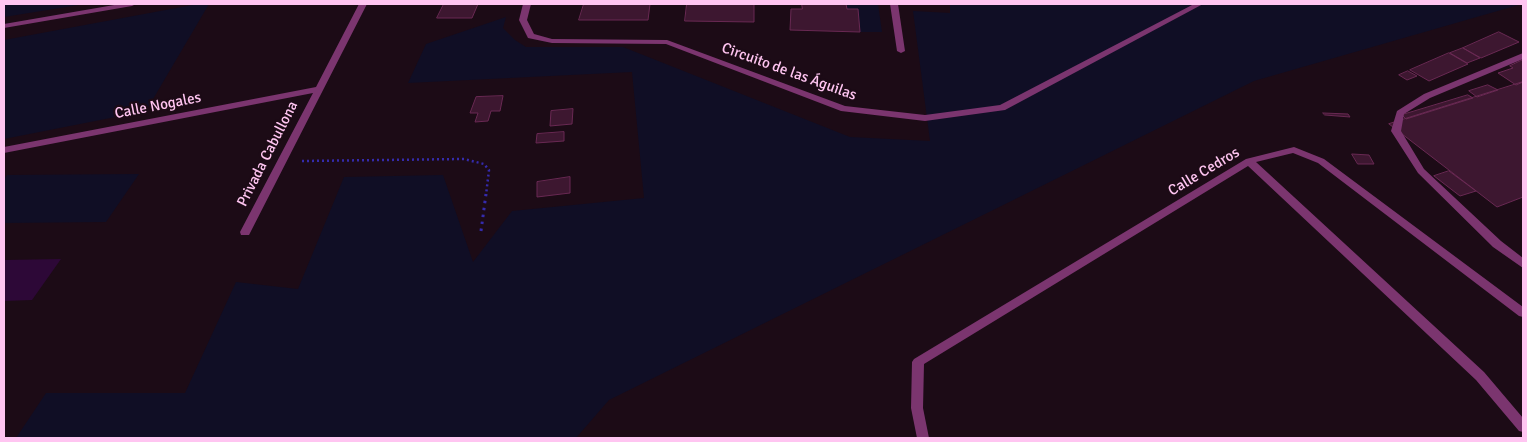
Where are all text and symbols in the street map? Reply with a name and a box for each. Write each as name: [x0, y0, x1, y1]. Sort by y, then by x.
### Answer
street label: Circuito de las Águilas: [719, 39, 859, 105]
street label: Calle Nogales: [113, 89, 203, 123]
street label: Privada Cabullona: [234, 98, 302, 210]
street label: Calle Cedros: [1165, 144, 1243, 200]

